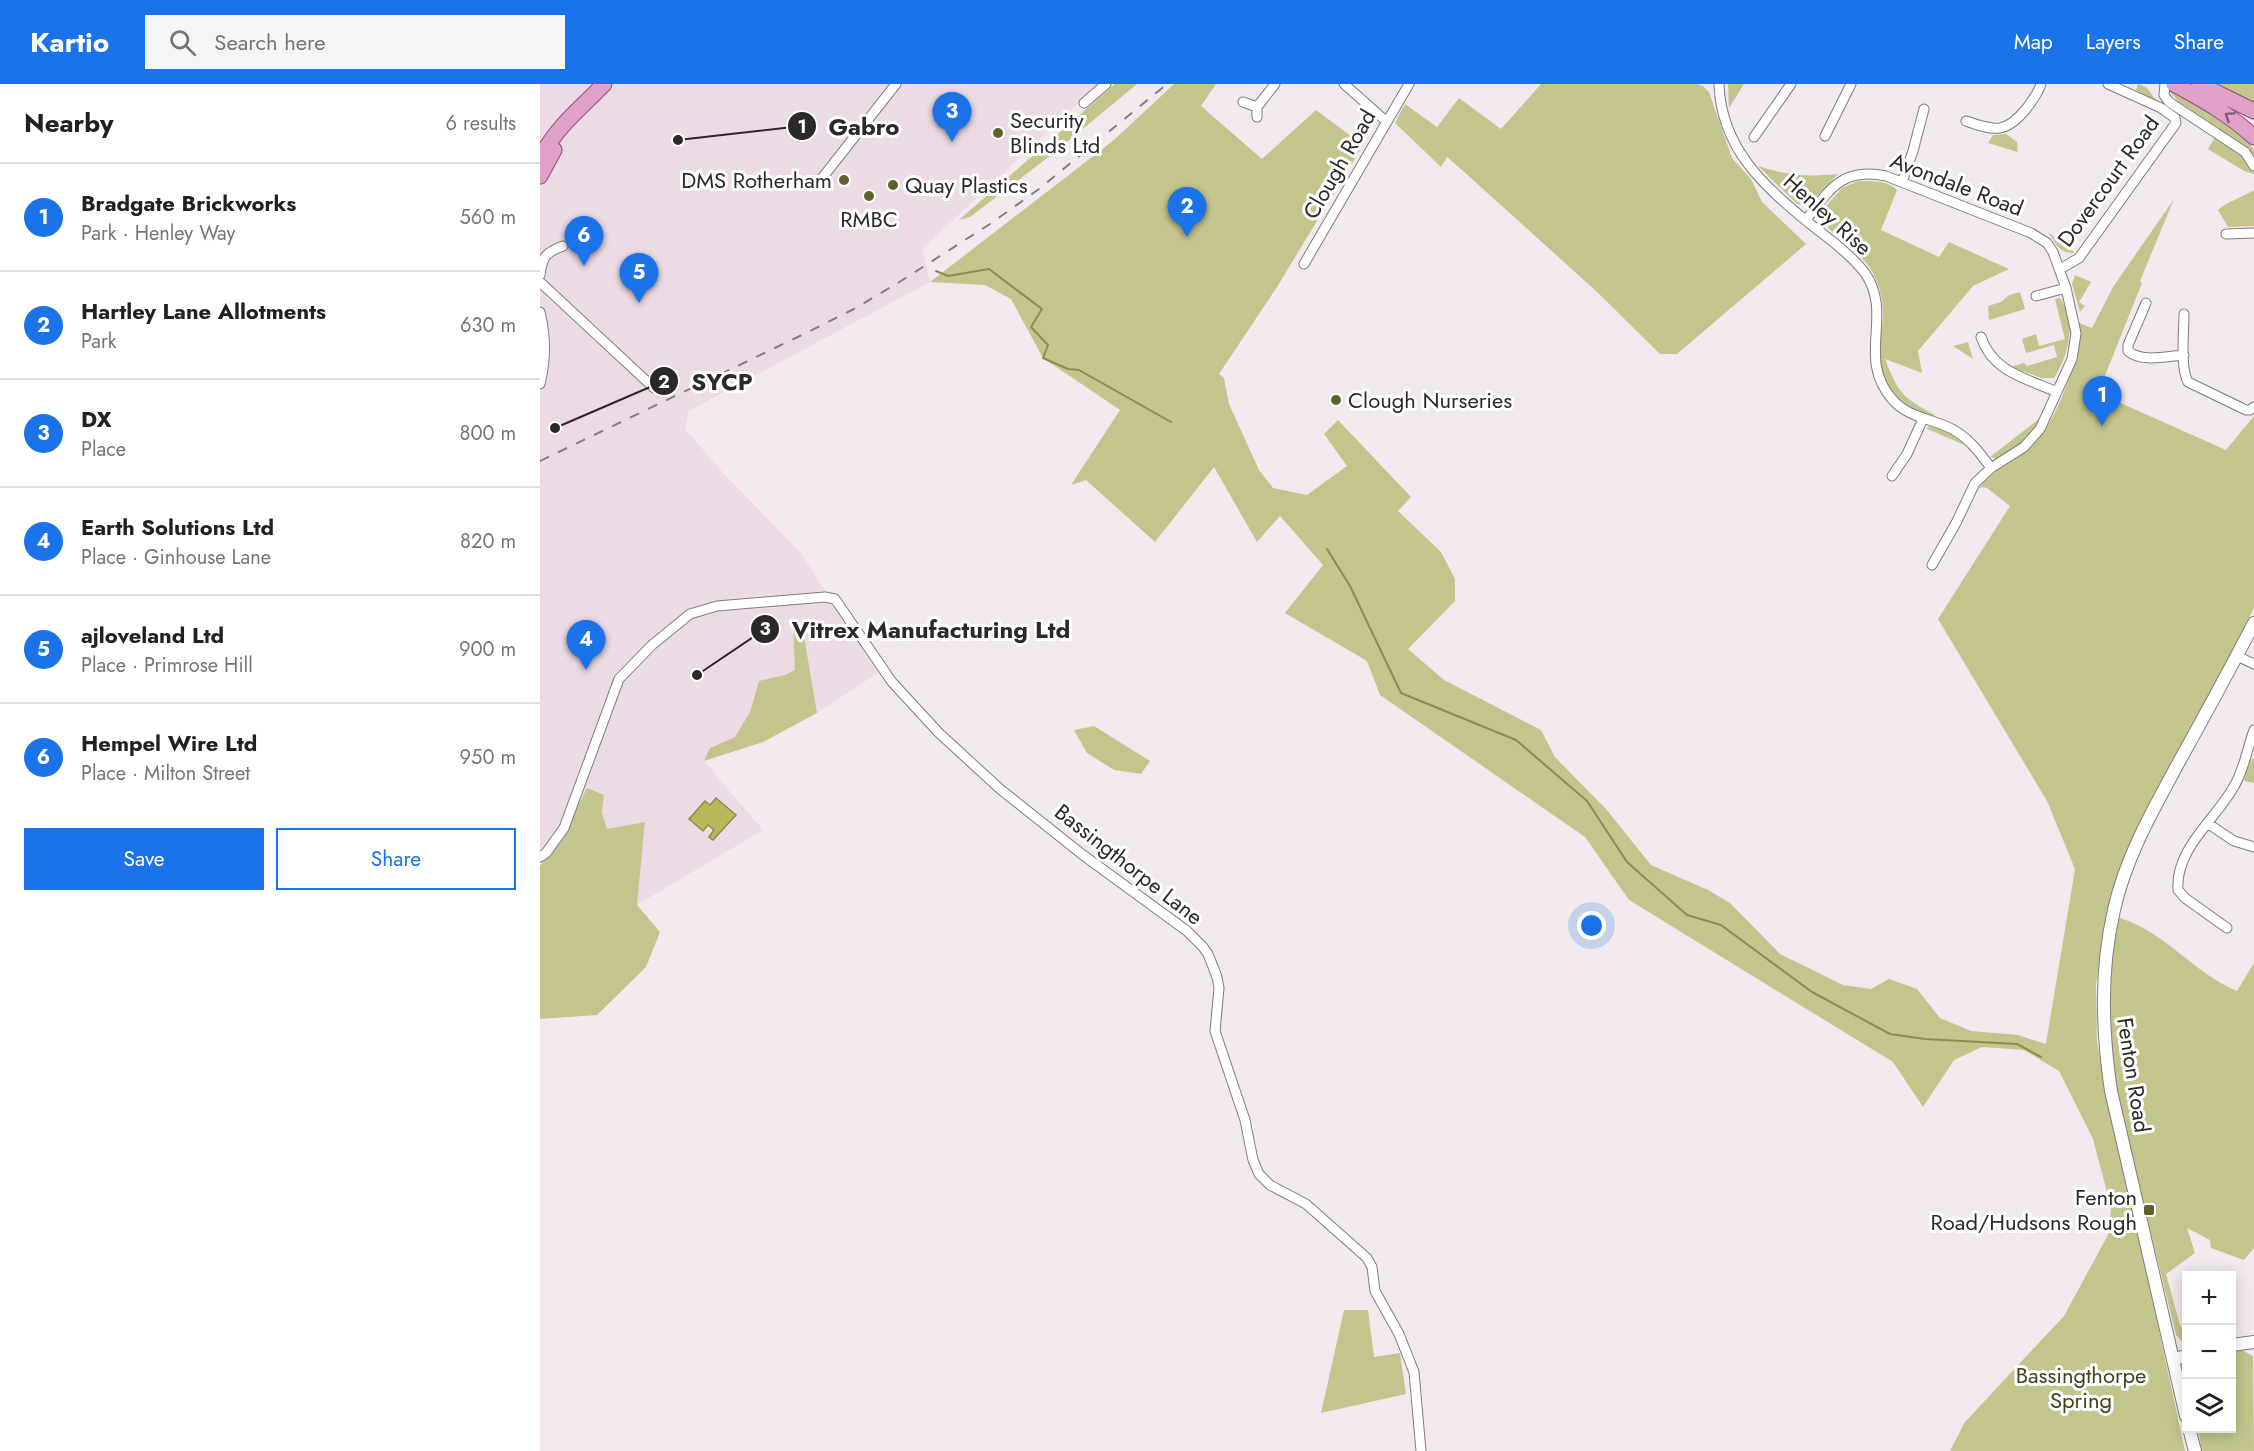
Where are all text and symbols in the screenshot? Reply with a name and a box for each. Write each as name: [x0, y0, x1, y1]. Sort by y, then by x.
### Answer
search box: [145, 15, 565, 69]
text: Kartio: [30, 22, 109, 63]
icon: search: [166, 26, 199, 59]
text: Search here: [214, 26, 326, 58]
text: Map: [2014, 27, 2053, 57]
text: Layers: [2086, 27, 2141, 57]
text: Share: [2174, 27, 2224, 57]
pin: 3: [932, 92, 972, 142]
street label: Clough Road: [1295, 103, 1383, 225]
text: Nearby: [24, 104, 113, 142]
place label: Security Blinds Ltd: [1010, 104, 1100, 161]
callout: Gabro: [787, 105, 912, 147]
text: 6 results: [446, 109, 516, 138]
text: Gabro: [829, 109, 899, 144]
street label: Dovercourt Road: [2049, 109, 2167, 253]
one-way arrow: [2224, 113, 2235, 124]
text: 1: [797, 114, 807, 140]
marker: Security Blinds Ltd: [991, 126, 1005, 140]
street label: Avondale Road: [1886, 144, 2028, 224]
place label: DMS Rotherham: [681, 164, 832, 196]
street label: Henley Rise: [1777, 166, 1879, 262]
place label: Quay Plastics: [905, 169, 1028, 201]
marker: DMS Rotherham: [837, 173, 851, 187]
marker: Quay Plastics: [886, 178, 900, 192]
text: Bradgate Brickworks: [81, 187, 296, 219]
pin: 2: [1168, 188, 1206, 237]
marker: RMBC: [862, 189, 876, 203]
text: 1: [38, 203, 49, 232]
text: 560 m: [460, 203, 516, 232]
place label: RMBC: [840, 203, 898, 235]
pin: 6: [564, 216, 603, 266]
text: Park · Henley Way: [81, 219, 235, 248]
pin: 5: [620, 254, 658, 303]
text: Hartley Lane Allotments: [81, 295, 326, 327]
text: 2: [37, 311, 50, 340]
text: 630 m: [460, 311, 516, 340]
text: Park: [81, 327, 117, 356]
callout: SYCP: [649, 360, 765, 402]
text: SYCP: [691, 364, 753, 399]
text: 2: [658, 369, 670, 395]
pin: 1: [2082, 376, 2122, 426]
place label: Clough Nurseries: [1348, 384, 1512, 416]
marker: Clough Nurseries: [1329, 393, 1343, 407]
text: DX: [81, 403, 112, 435]
text: 3: [37, 419, 50, 448]
text: 800 m: [459, 419, 516, 448]
text: Place: [81, 435, 126, 464]
text: Earth Solutions Ltd: [81, 511, 274, 543]
text: 4: [37, 527, 50, 556]
text: 820 m: [460, 527, 516, 556]
text: Place · Ginhouse Lane: [81, 543, 271, 572]
callout: Vitrex Manufacturing Ltd: [750, 608, 1083, 650]
text: Vitrex Manufacturing Ltd: [791, 612, 1070, 647]
text: 3: [759, 616, 771, 642]
text: ajloveland Ltd: [81, 619, 224, 651]
pin: 4: [566, 620, 606, 670]
text: 5: [37, 635, 50, 664]
text: 900 m: [459, 635, 516, 664]
text: Place · Primrose Hill: [81, 651, 253, 680]
text: Hempel Wire Ltd: [81, 727, 257, 759]
text: 6: [37, 743, 50, 772]
text: 950 m: [460, 743, 516, 772]
text: Place · Milton Street: [81, 759, 250, 788]
street label: Bassingthorpe Lane: [1048, 796, 1210, 932]
button: Save: [24, 828, 264, 890]
button: Share: [276, 828, 516, 890]
your location: [1577, 911, 1606, 940]
street label: Fenton Road: [2109, 1015, 2159, 1135]
place label: Fenton Road/Hudsons Rough: [1931, 1181, 2137, 1238]
marker: Fenton Road/Hudsons Rough: [2142, 1203, 2156, 1217]
map controls: [2182, 1271, 2236, 1433]
button: +: [2182, 1271, 2236, 1325]
button: −: [2182, 1325, 2236, 1379]
park label: Bassingthorpe Spring: [2016, 1359, 2146, 1416]
button: layers: [2182, 1379, 2236, 1433]

